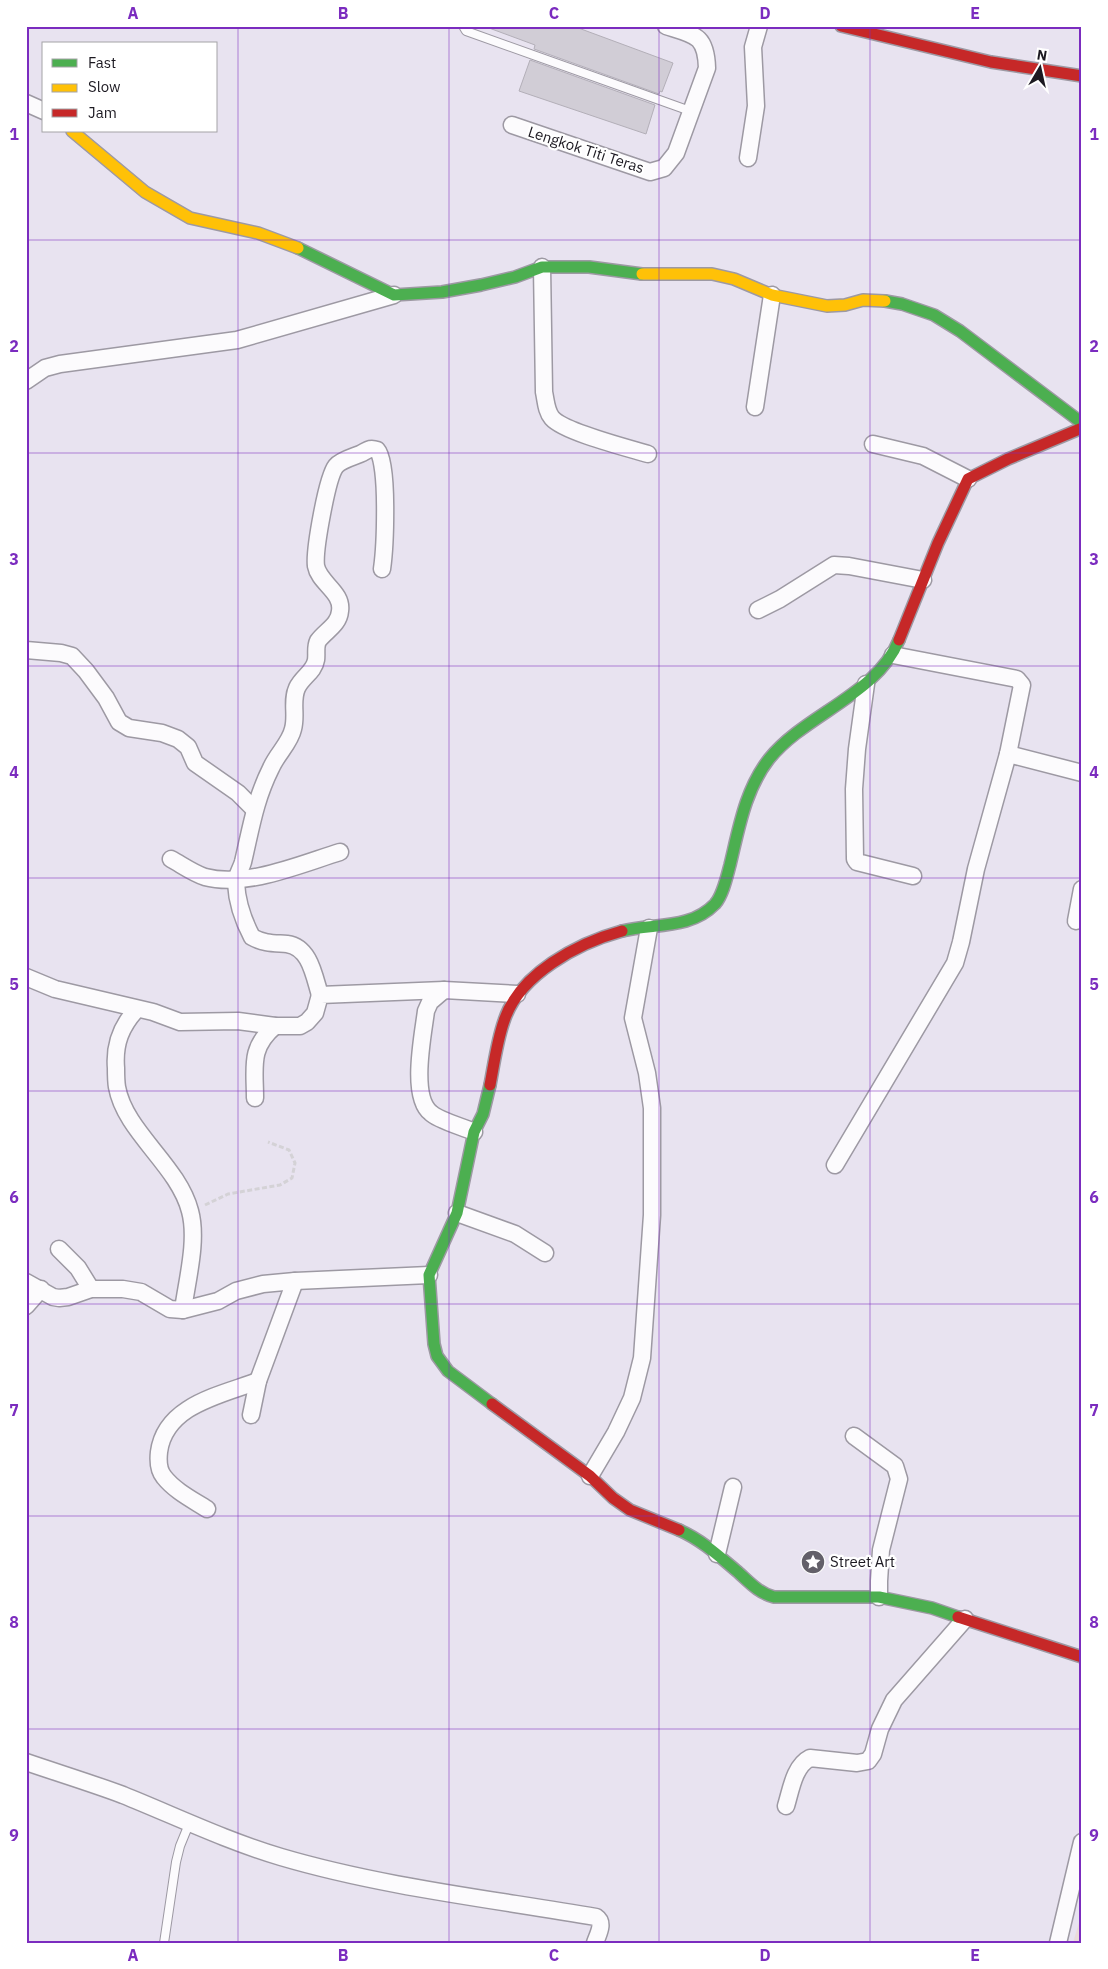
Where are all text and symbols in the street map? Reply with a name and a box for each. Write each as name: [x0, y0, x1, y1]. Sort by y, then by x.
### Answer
text: A: [128, 3, 139, 23]
text: B: [338, 3, 349, 23]
text: C: [549, 3, 559, 23]
text: D: [759, 3, 771, 23]
text: E: [970, 3, 980, 23]
legend: [42, 42, 218, 132]
north arrow: [1016, 42, 1066, 92]
text: N: [1036, 45, 1048, 65]
text: Fast: [88, 53, 116, 72]
text: Slow: [88, 77, 121, 96]
text: Jam: [88, 103, 117, 122]
street label: Lengkok Titi Teras: [526, 122, 647, 177]
text: 1: [9, 124, 19, 144]
text: 1: [1089, 124, 1099, 144]
text: 2: [9, 336, 19, 356]
text: 2: [1089, 336, 1099, 356]
text: 3: [9, 549, 19, 569]
text: 3: [1089, 549, 1099, 569]
text: 4: [9, 762, 19, 782]
text: 4: [1089, 762, 1099, 782]
text: 5: [9, 974, 19, 994]
text: 5: [1089, 974, 1099, 994]
text: 6: [9, 1187, 19, 1207]
text: 6: [1089, 1187, 1099, 1207]
text: 7: [9, 1400, 19, 1420]
text: 7: [1089, 1400, 1099, 1420]
place icon: Street Art: [800, 1549, 826, 1575]
place label: Street Art: [830, 1552, 895, 1571]
text: 8: [9, 1612, 19, 1632]
text: 8: [1089, 1612, 1099, 1632]
text: 9: [9, 1825, 19, 1845]
text: 9: [1089, 1825, 1099, 1845]
text: A: [128, 1945, 139, 1965]
text: B: [338, 1945, 349, 1965]
text: C: [549, 1945, 559, 1965]
text: D: [759, 1945, 771, 1965]
text: E: [970, 1945, 980, 1965]

